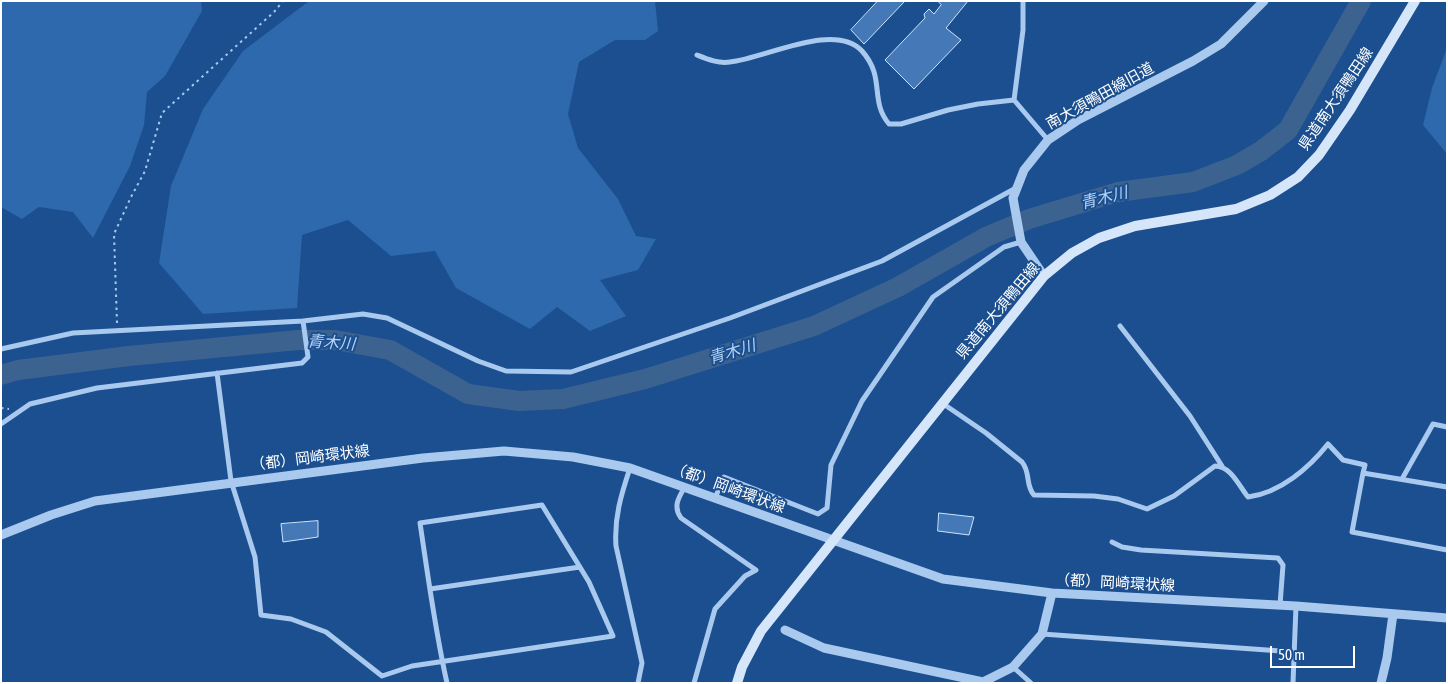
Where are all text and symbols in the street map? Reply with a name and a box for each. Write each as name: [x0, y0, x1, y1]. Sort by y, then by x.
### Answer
street label: 県道南大須鴨田線: [1295, 44, 1377, 154]
street label: 南大須鴨田線旧道: [1043, 59, 1157, 133]
water label: 青木川: [1078, 183, 1130, 213]
street label: 県道南大須鴨田線: [953, 259, 1043, 363]
water label: 青木川: [306, 332, 356, 354]
water label: 青木川: [706, 336, 758, 368]
street label: （都）岡崎環状線: [249, 442, 371, 474]
street label: （都）岡崎環状線: [669, 459, 787, 517]
street label: （都）岡崎環状線: [1055, 571, 1175, 595]
scale bar: [1273, 636, 1358, 668]
text: 50 m: [1278, 646, 1305, 663]

